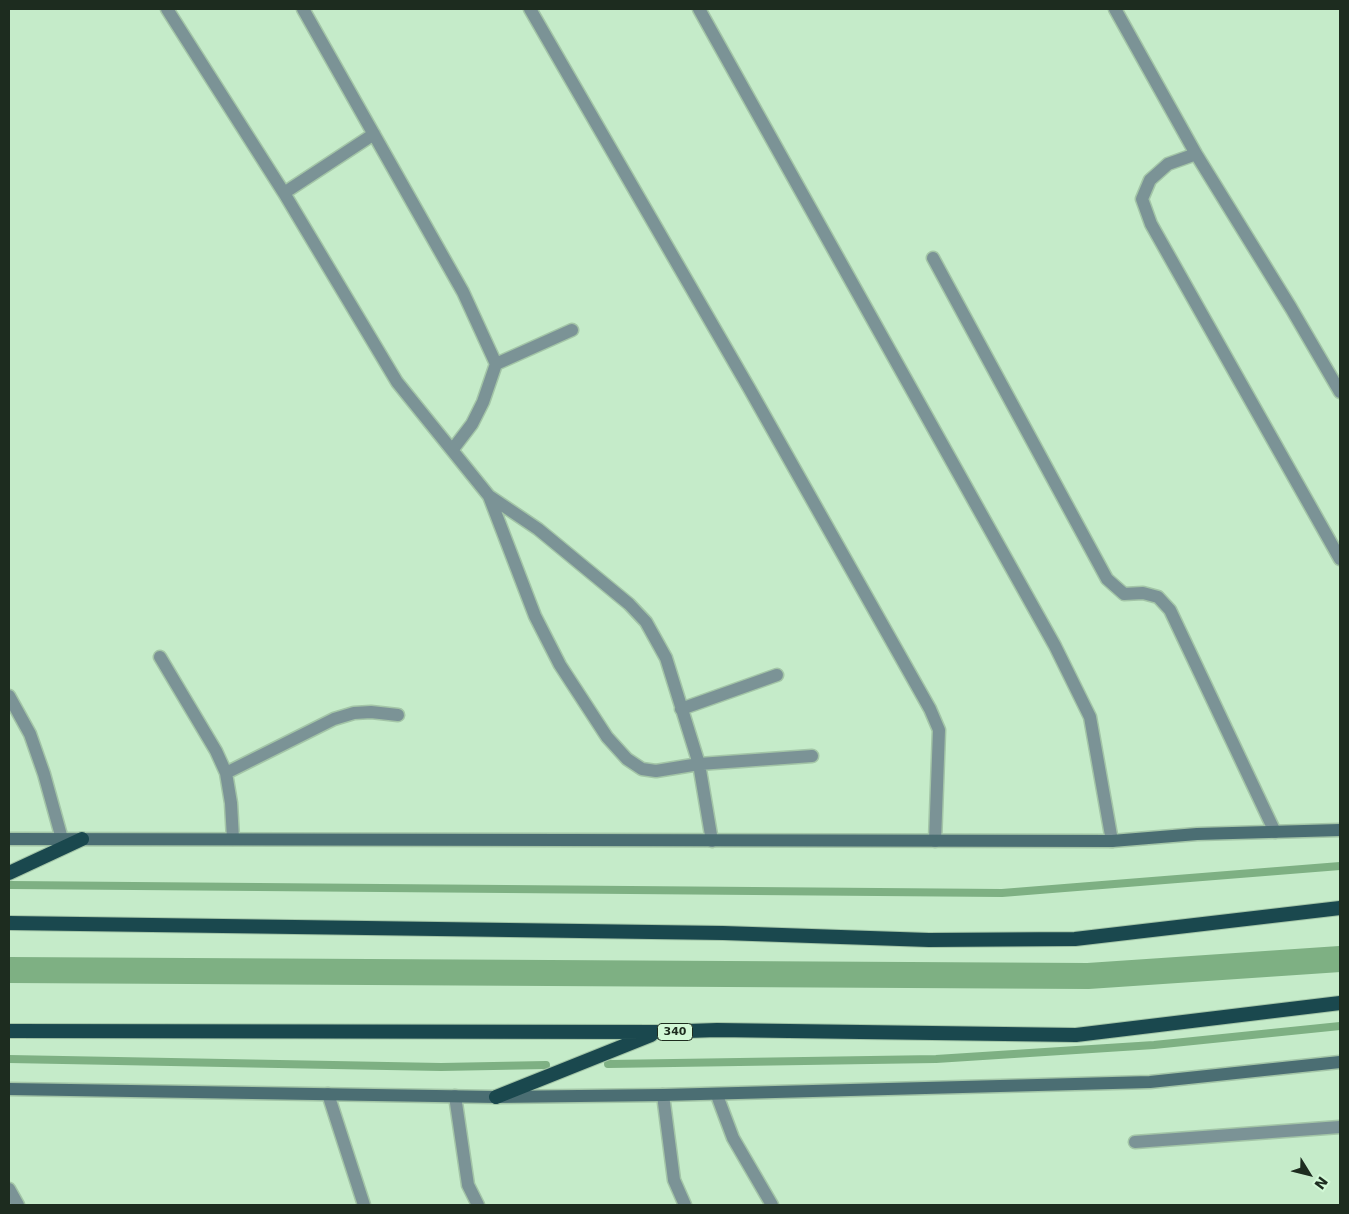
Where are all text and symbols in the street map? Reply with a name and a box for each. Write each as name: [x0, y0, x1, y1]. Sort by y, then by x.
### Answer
road number: 340: [658, 1024, 692, 1040]
north arrow: [1284, 1149, 1334, 1199]
text: N: [1311, 1173, 1331, 1192]

